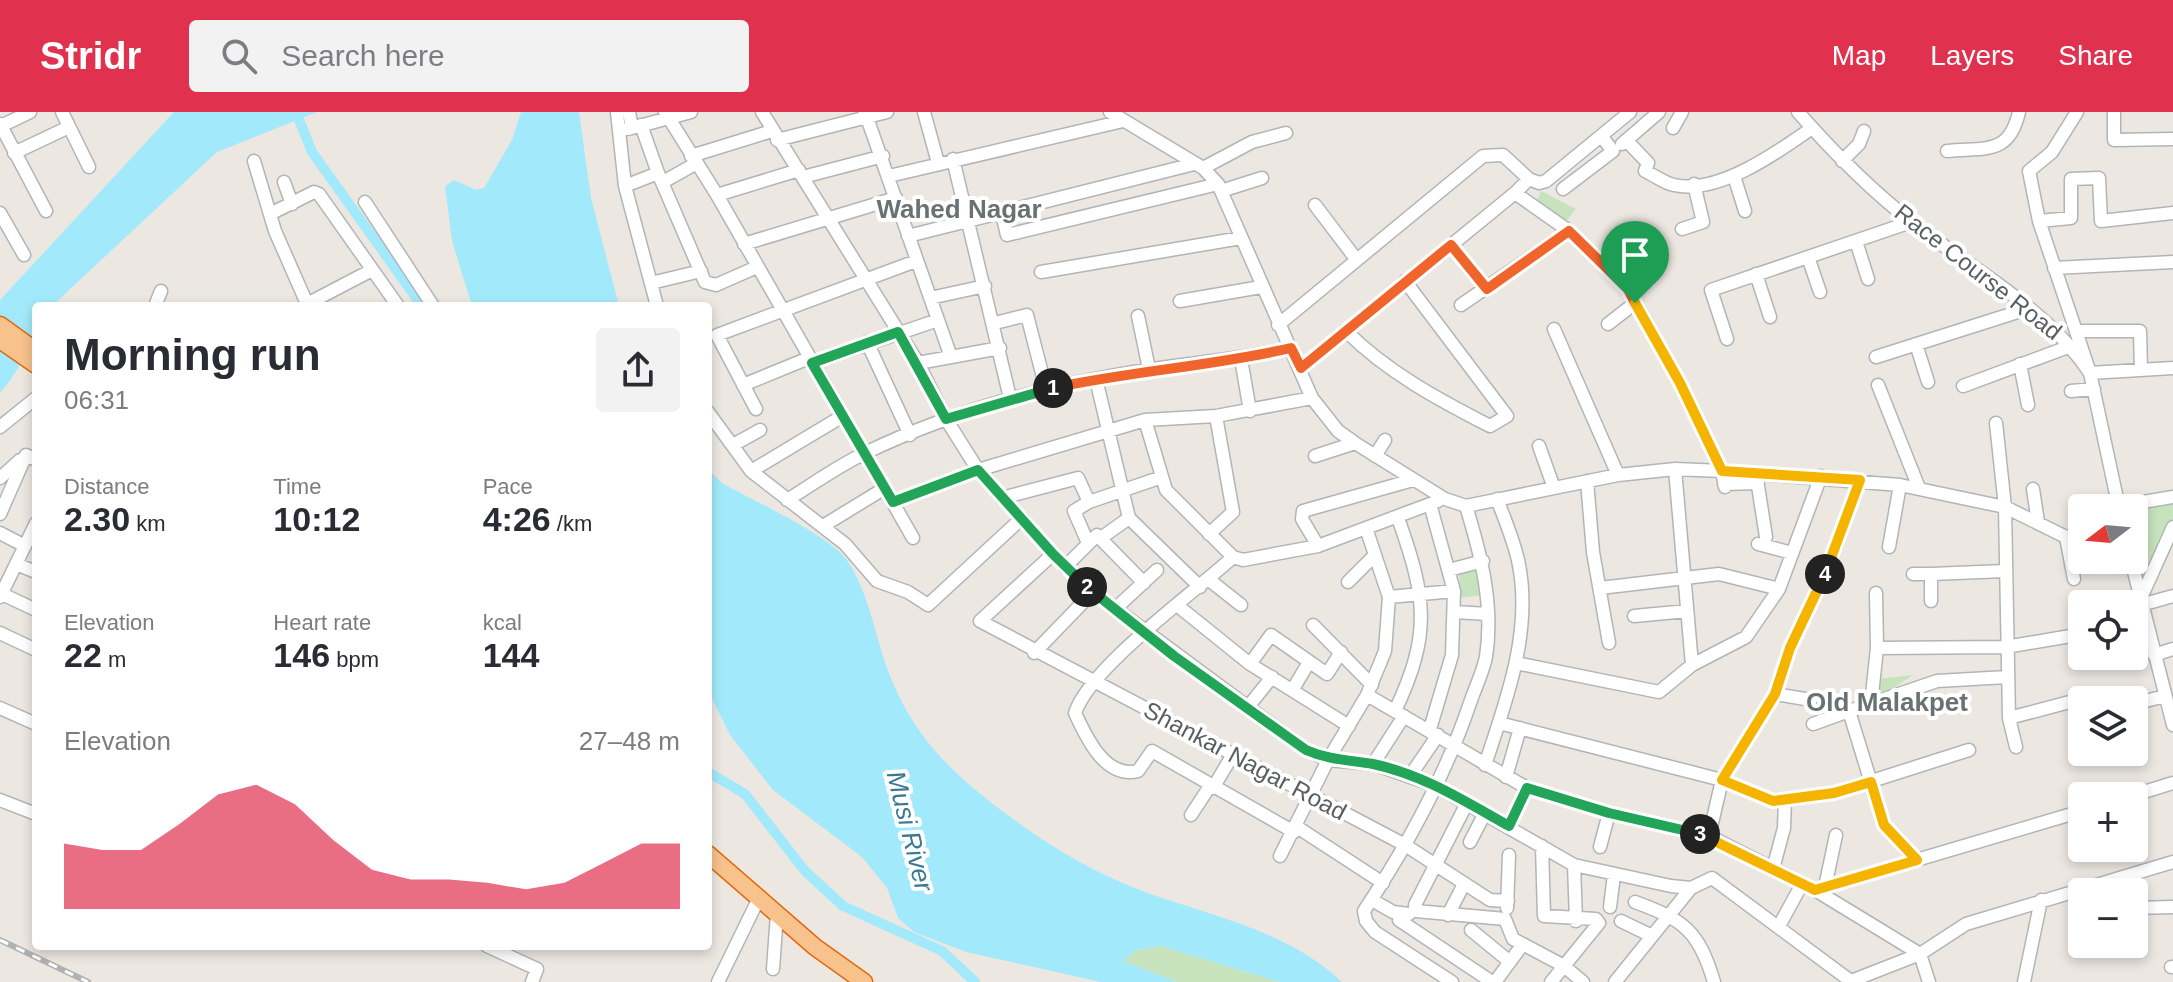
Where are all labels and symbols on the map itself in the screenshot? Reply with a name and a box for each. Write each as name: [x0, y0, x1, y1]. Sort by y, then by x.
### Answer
district label: Wahed Nagar: [876, 194, 1042, 224]
street label: Race Course Road: [1890, 198, 2067, 345]
pin: [1601, 221, 1669, 303]
pin: 1: [1033, 368, 1073, 408]
north arrow: [2068, 494, 2148, 574]
pin: 4: [1805, 554, 1845, 594]
pin: 2: [1067, 567, 1107, 607]
district label: Old Malakpet: [1806, 687, 1968, 717]
street label: Shankar Nagar Road: [1139, 696, 1351, 825]
water label: Musi River: [881, 768, 940, 895]
pin: 3: [1680, 814, 1720, 854]

